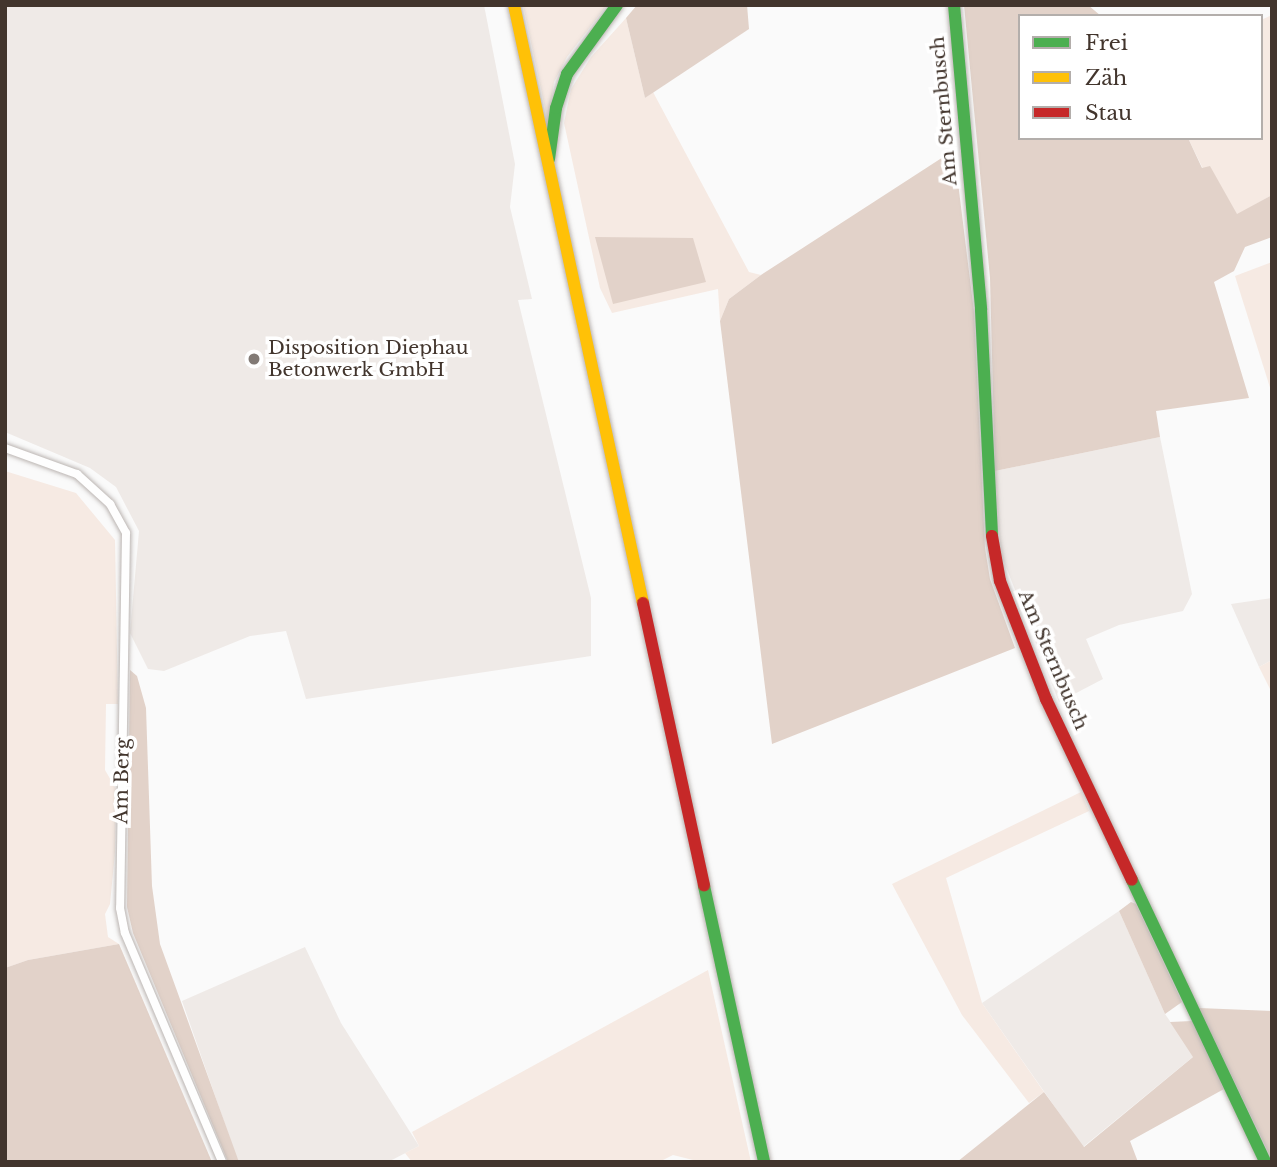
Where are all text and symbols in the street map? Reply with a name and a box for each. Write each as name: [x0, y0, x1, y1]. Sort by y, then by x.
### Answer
legend: [1018, 14, 1263, 140]
text: Frei: [1085, 30, 1128, 56]
street label: Am Sternbusch: [926, 35, 962, 187]
text: Zäh: [1085, 65, 1127, 91]
text: Stau: [1085, 100, 1132, 126]
place label: Disposition Diephau Betonwerk GmbH: [268, 337, 468, 381]
marker: Disposition Diephau Betonwerk GmbH: [246, 351, 262, 367]
street label: Am Sternbusch: [1013, 587, 1093, 733]
street label: Am Berg: [110, 738, 134, 824]

